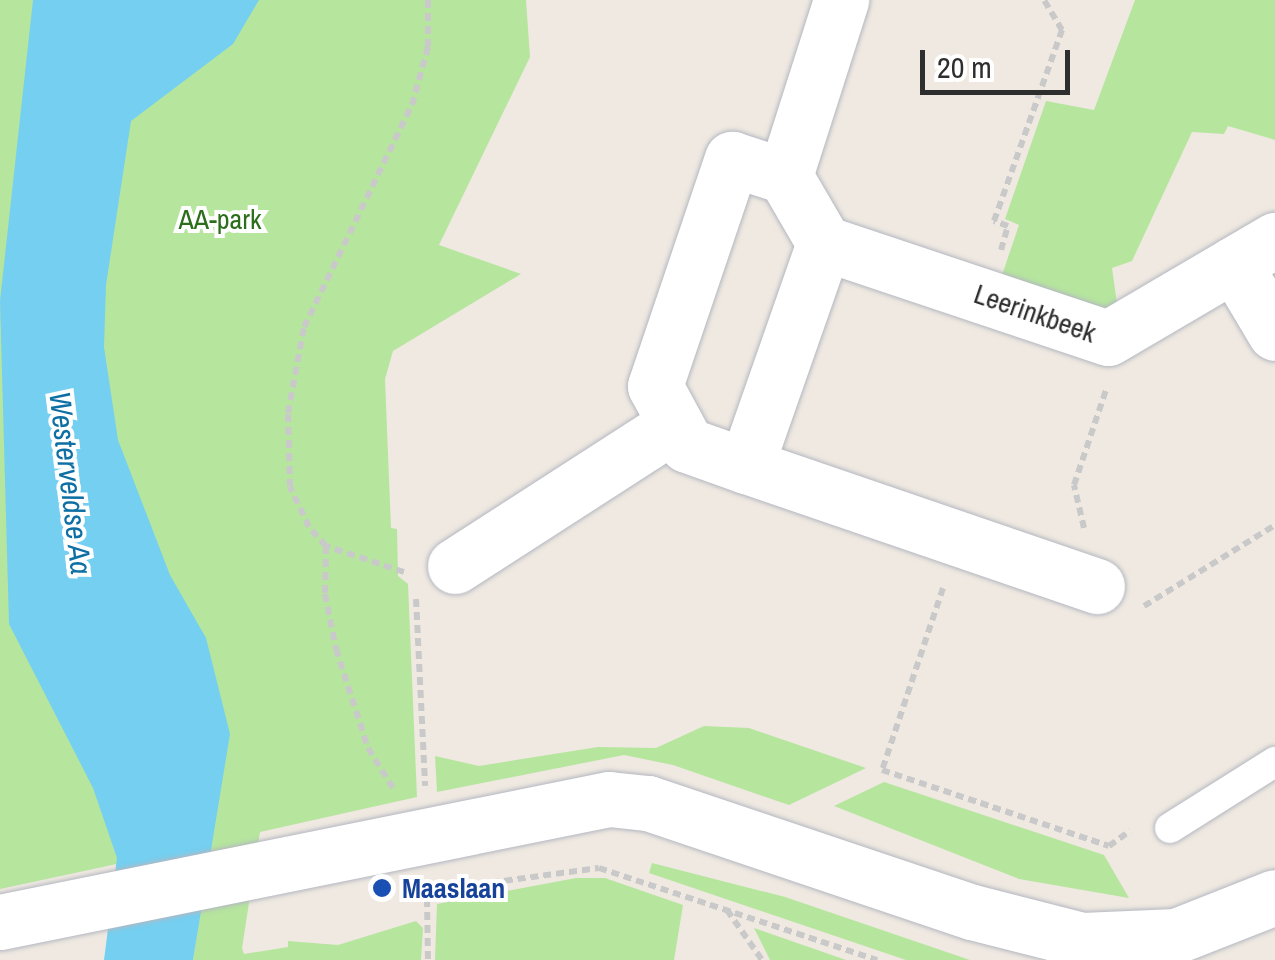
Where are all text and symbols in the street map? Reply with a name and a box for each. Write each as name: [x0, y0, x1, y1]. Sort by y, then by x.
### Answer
scale bar: [925, 30, 1075, 92]
text: 20 m: [937, 47, 992, 87]
park label: AA-park: [179, 202, 261, 236]
street label: Leerinkbeek: [970, 277, 1100, 349]
water label: Westerveldse Aa: [42, 389, 100, 577]
place label: Maaslaan: [402, 871, 505, 905]
marker: Maaslaan: [371, 877, 393, 899]

